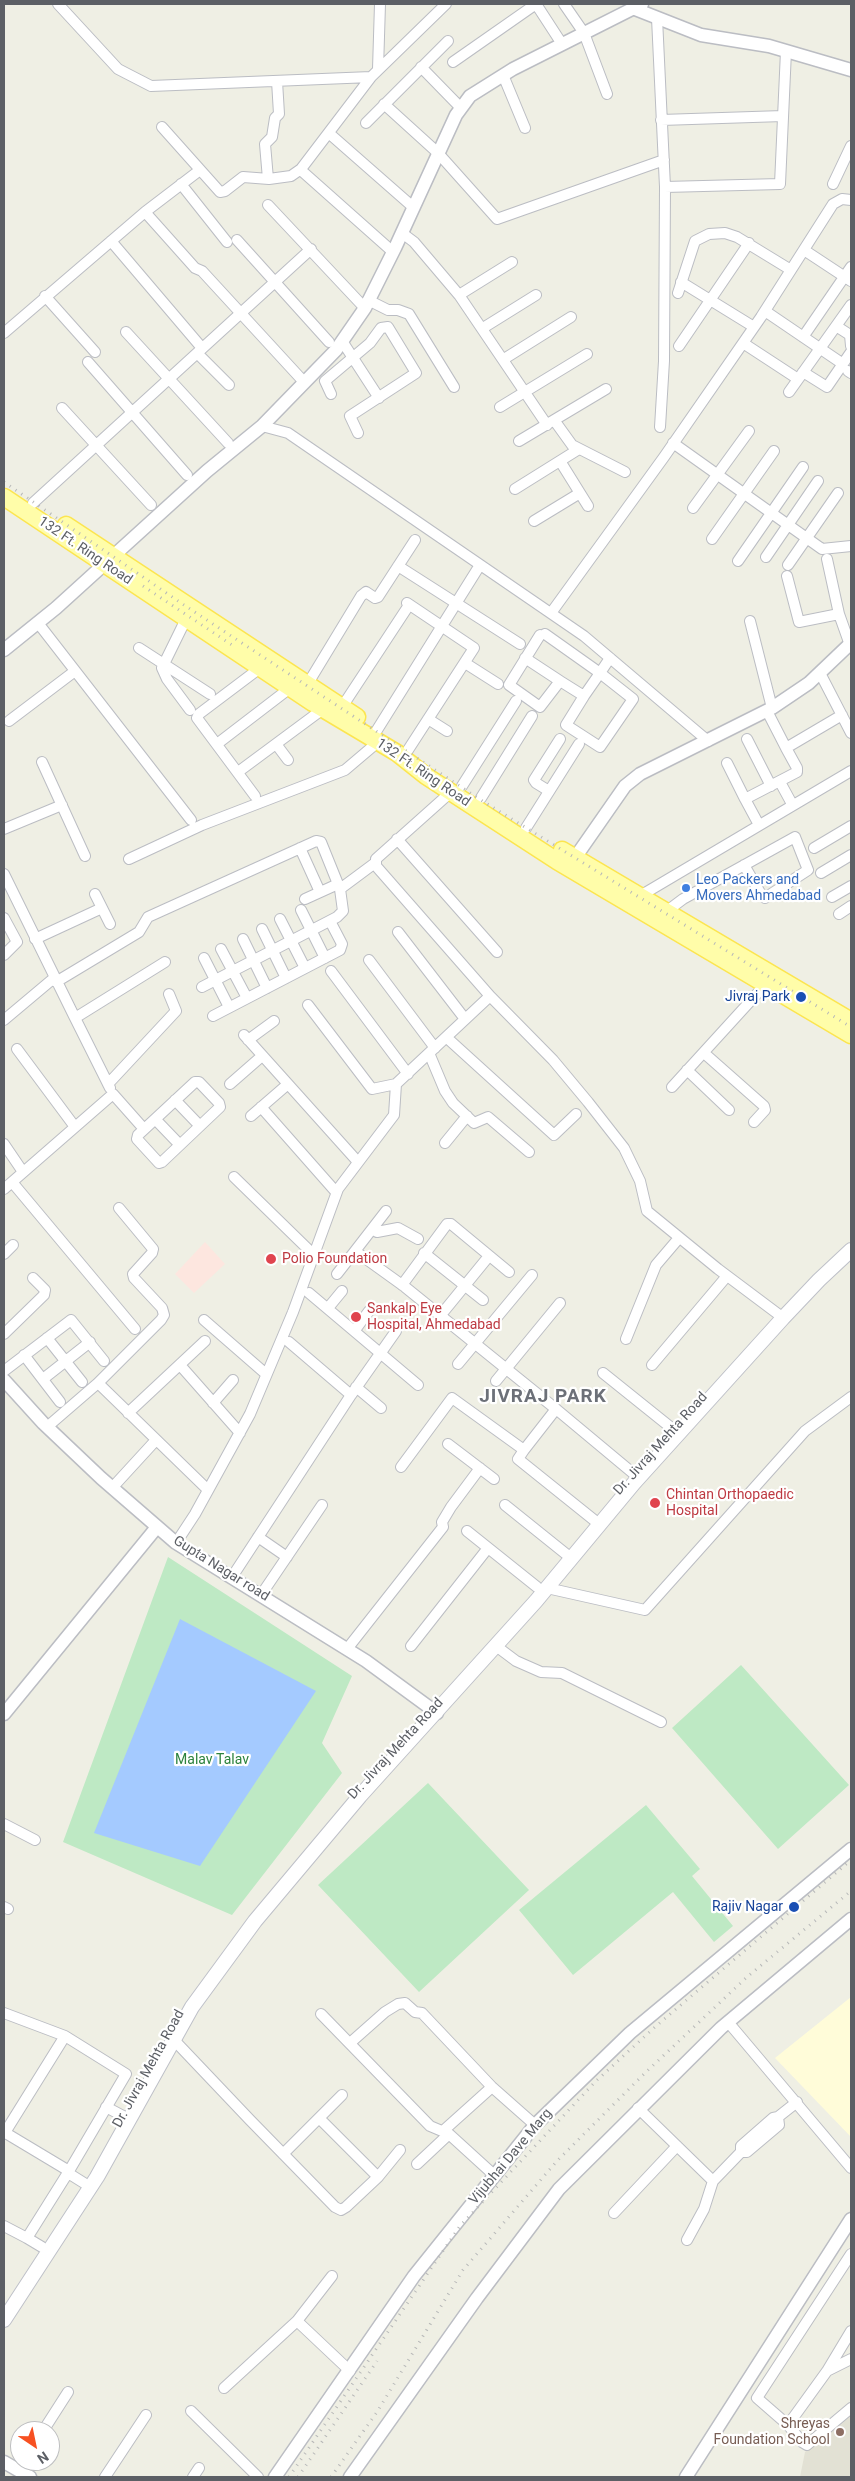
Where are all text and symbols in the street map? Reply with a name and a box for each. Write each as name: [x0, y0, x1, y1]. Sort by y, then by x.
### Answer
street label: 132 Ft. Ring Road: [35, 513, 135, 589]
street label: 132 Ft. Ring Road: [373, 735, 473, 811]
place label: Leo Packers and Movers Ahmedabad: [696, 872, 821, 904]
marker: Leo Packers and Movers Ahmedabad: [680, 882, 692, 894]
place label: Jivraj Park: [725, 989, 790, 1005]
marker: Jivraj Park: [794, 990, 808, 1004]
place label: Polio Foundation: [282, 1251, 387, 1267]
marker: Polio Foundation: [264, 1252, 278, 1266]
place label: Sankalp Eye Hospital, Ahmedabad: [367, 1301, 501, 1334]
marker: Sankalp Eye Hospital, Ahmedabad: [349, 1310, 363, 1324]
district label: JIVRAJ PARK: [478, 1386, 608, 1408]
street label: Dr. Jivraj Mehta Road: [611, 1389, 711, 1499]
place label: Chintan Orthopaedic Hospital: [666, 1487, 794, 1520]
marker: Chintan Orthopaedic Hospital: [648, 1496, 662, 1510]
street label: Gupta Nagar road: [170, 1533, 272, 1605]
street label: Dr. Jivraj Mehta Road: [345, 1695, 447, 1803]
park label: Malav Talav: [175, 1752, 249, 1768]
place label: Rajiv Nagar: [712, 1899, 783, 1915]
marker: Rajiv Nagar: [787, 1900, 801, 1914]
street label: Dr. Jivraj Mehta Road: [110, 2007, 188, 2131]
street label: Vijubhai Dave Marg: [466, 2106, 556, 2208]
place label: Shreyas Foundation School: [714, 2416, 830, 2448]
north arrow: [10, 2421, 60, 2471]
marker: Shreyas Foundation School: [834, 2426, 846, 2438]
text: N: [34, 2448, 51, 2467]

